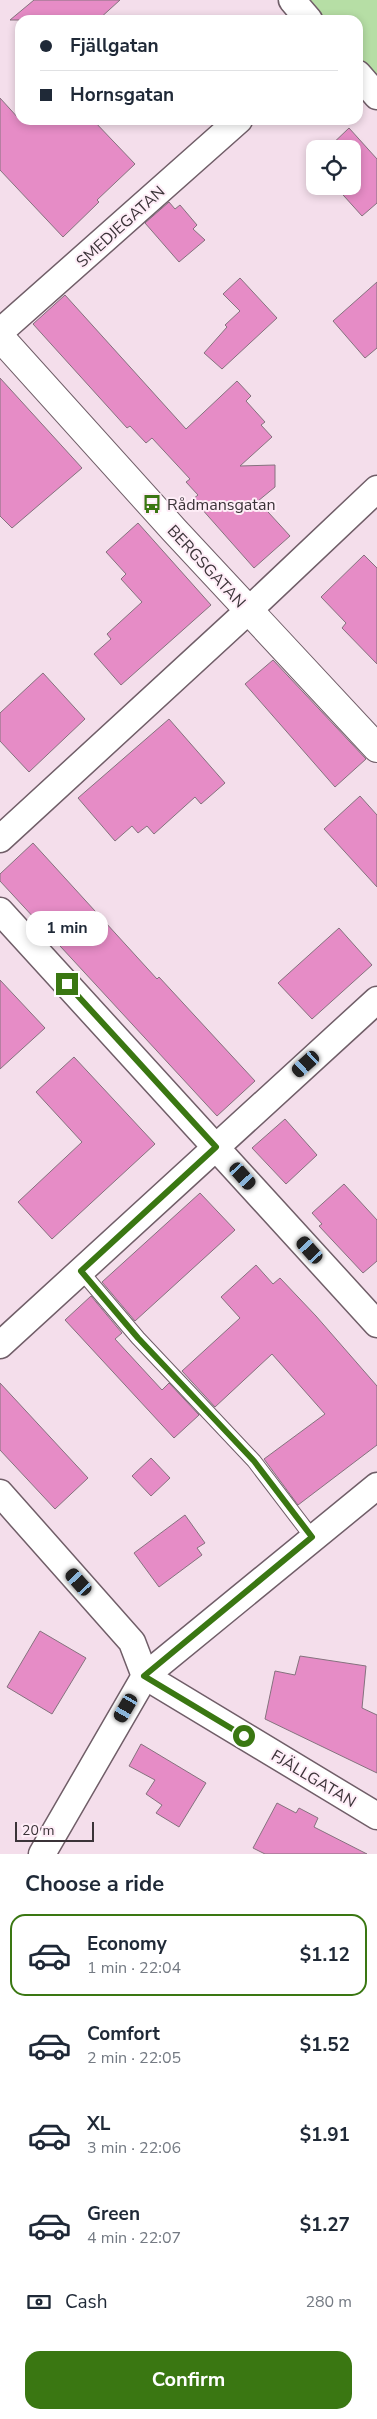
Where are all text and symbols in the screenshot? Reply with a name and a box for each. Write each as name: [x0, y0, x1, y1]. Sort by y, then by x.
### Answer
text: Fjällgatan: [70, 33, 159, 59]
text: Hornsgatan: [70, 82, 174, 108]
map controls: [306, 140, 361, 195]
button: locate: [306, 140, 361, 195]
street label: SMEDJEGATAN: [71, 181, 170, 273]
bus stop icon: Rådmansgatan: [141, 493, 163, 515]
place label: Rådmansgatan: [167, 494, 275, 516]
street label: BERGSGATAN: [162, 520, 251, 613]
callout: 1 min: [26, 912, 108, 946]
text: 1 min: [46, 917, 88, 939]
route end: [56, 973, 78, 995]
car: [289, 1048, 322, 1080]
car: [227, 1160, 258, 1192]
car: [294, 1234, 325, 1266]
car: [63, 1566, 94, 1598]
car: [112, 1691, 139, 1725]
route start: [233, 1725, 255, 1747]
street label: FJÄLLGATAN: [267, 1745, 360, 1813]
scale bar: [15, 1819, 94, 1842]
text: 20 m: [22, 1821, 54, 1840]
text: Choose a ride: [25, 1869, 164, 1899]
text: Economy: [87, 1931, 167, 1957]
icon: car: [27, 1933, 72, 1978]
text: $1.12: [300, 1942, 350, 1968]
text: 1 min · 22:04: [87, 1957, 181, 1979]
text: Comfort: [87, 2021, 160, 2047]
icon: car: [27, 2023, 72, 2068]
text: $1.52: [300, 2032, 350, 2058]
text: 2 min · 22:05: [87, 2047, 181, 2069]
text: XL: [87, 2111, 110, 2137]
icon: car: [27, 2113, 72, 2158]
text: $1.91: [300, 2122, 350, 2148]
text: 3 min · 22:06: [87, 2137, 181, 2159]
text: Green: [87, 2201, 140, 2227]
icon: car: [27, 2203, 72, 2248]
text: $1.27: [300, 2212, 350, 2238]
text: 4 min · 22:07: [87, 2227, 181, 2249]
icon: cash: [25, 2288, 53, 2316]
text: Cash: [65, 2289, 107, 2315]
text: 280 m: [305, 2291, 352, 2313]
button: Confirm: [25, 2351, 352, 2409]

